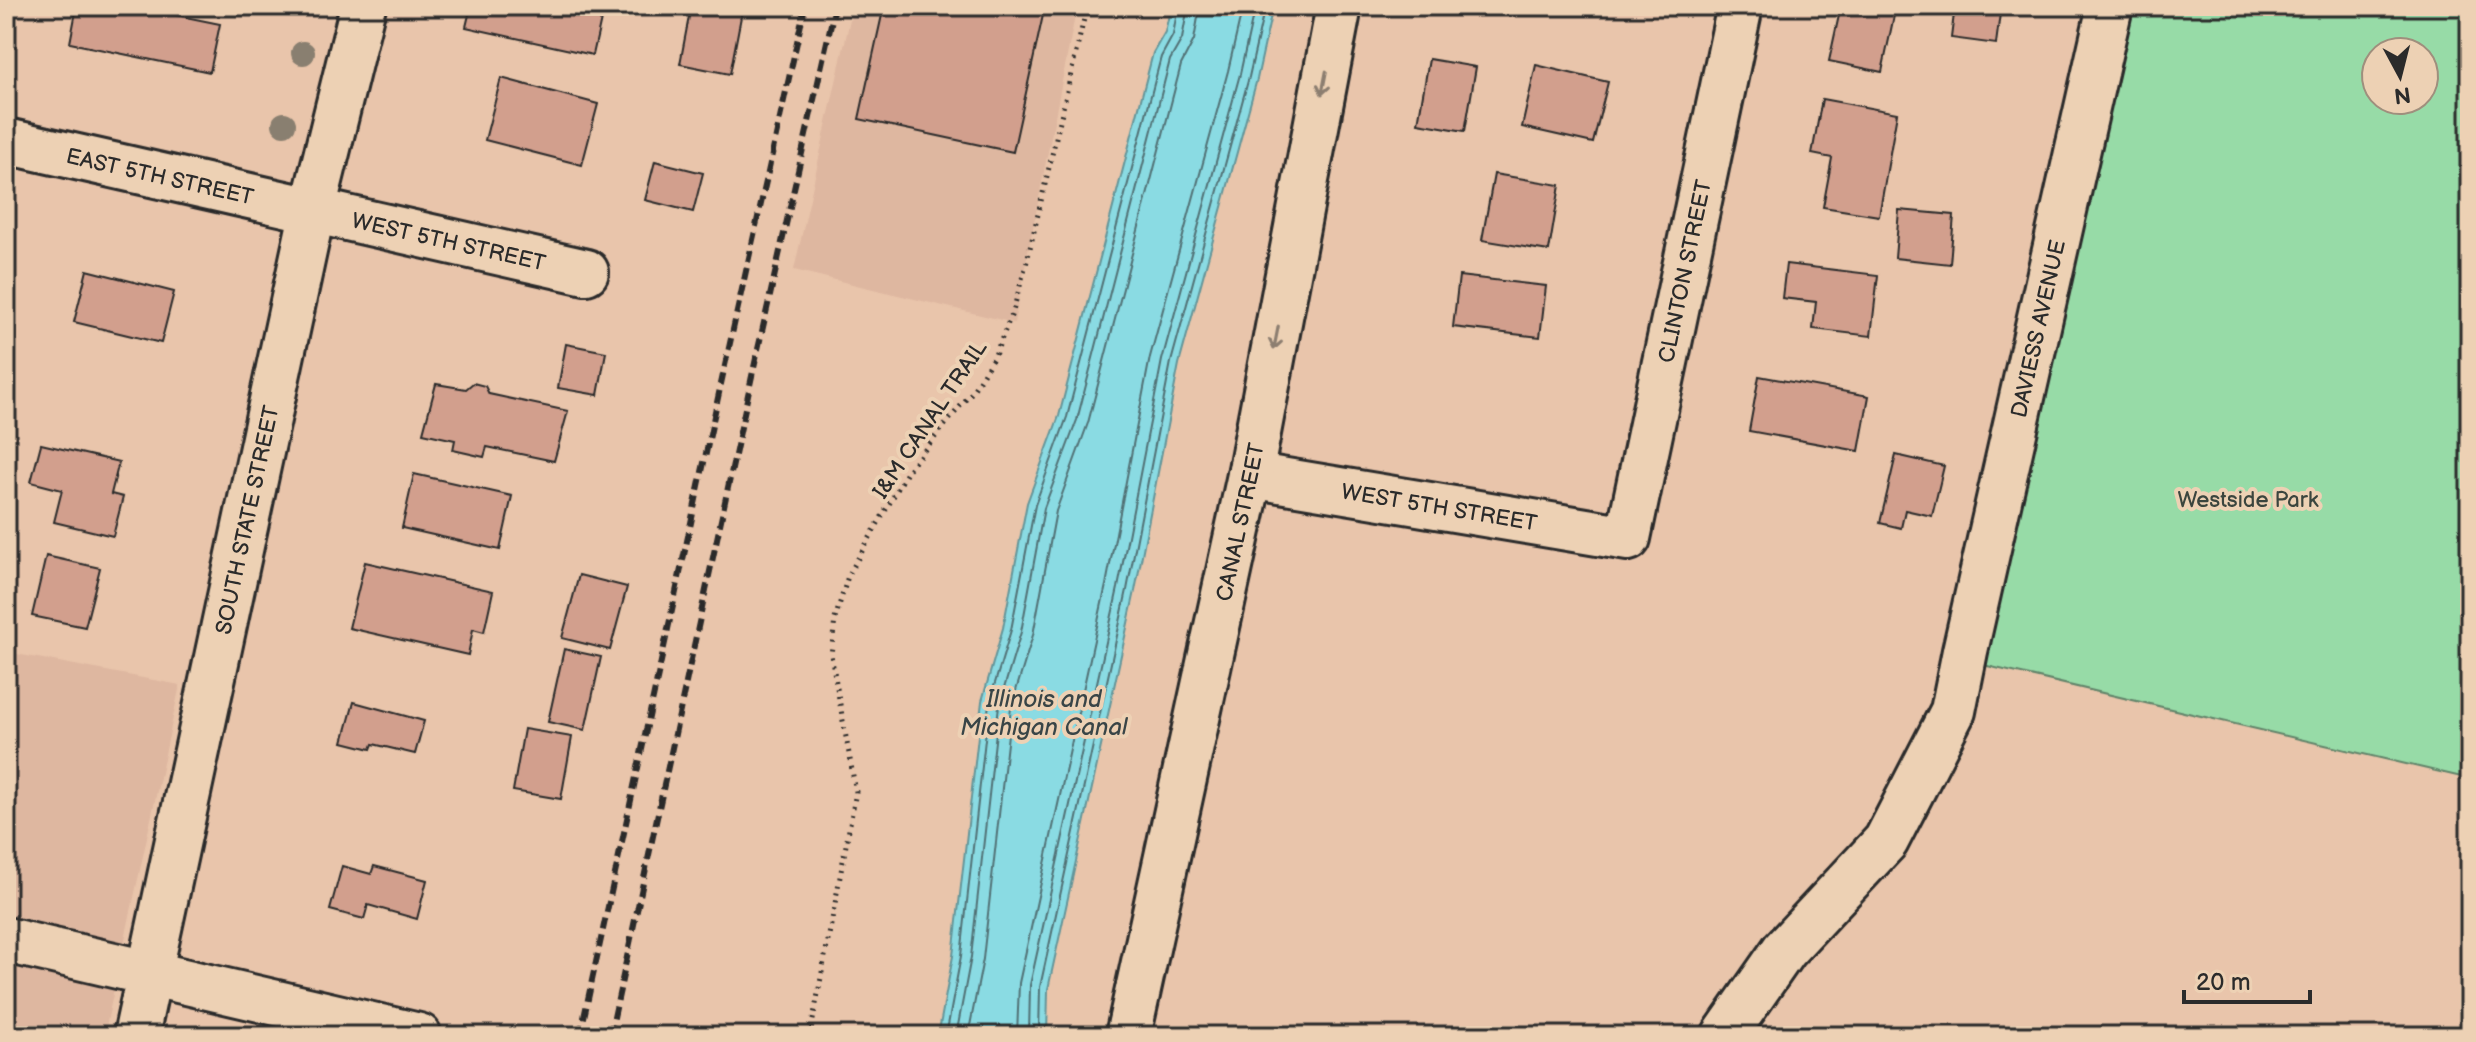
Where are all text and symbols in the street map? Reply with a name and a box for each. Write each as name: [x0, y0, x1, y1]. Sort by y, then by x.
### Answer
north arrow: [2360, 36, 2440, 116]
one-way arrow: [1316, 69, 1331, 95]
text: N: [2392, 80, 2412, 109]
street label: EAST 5TH STREET: [63, 143, 256, 212]
street label: CLINTON STREET: [1653, 177, 1718, 365]
street label: WEST 5TH STREET: [349, 207, 548, 277]
street label: DAVIESS AVENUE: [2006, 238, 2072, 420]
one-way arrow: [1268, 325, 1283, 350]
street label: I&M CANAL TRAIL: [867, 335, 993, 504]
street label: SOUTH STATE STREET: [210, 403, 286, 637]
street label: CANAL STREET: [1211, 441, 1271, 604]
street label: WEST 5TH STREET: [1339, 478, 1539, 538]
park label: Westside Park: [2177, 487, 2319, 514]
water label: Illinois and Michigan Canal: [960, 685, 1129, 742]
scale bar: [2184, 954, 2310, 1004]
text: 20 m: [2196, 968, 2251, 997]

